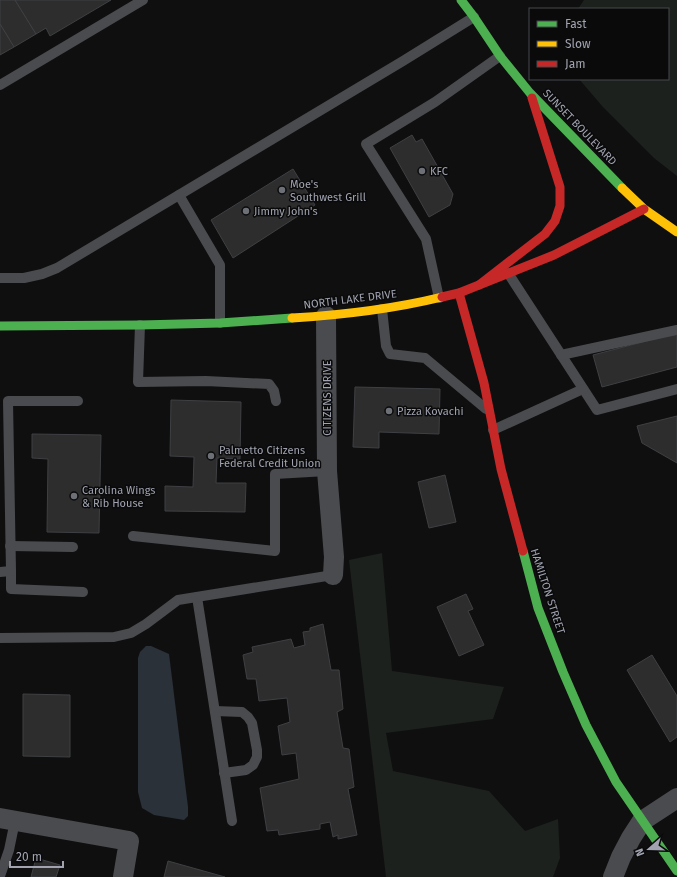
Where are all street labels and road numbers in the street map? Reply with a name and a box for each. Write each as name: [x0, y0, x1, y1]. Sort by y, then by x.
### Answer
street label: SUNSET BOULEVARD: [540, 87, 619, 168]
street label: NORTH LAKE DRIVE: [303, 287, 397, 312]
street label: CITIZENS DRIVE: [321, 360, 334, 436]
street label: HAMILTON STREET: [528, 547, 568, 636]

